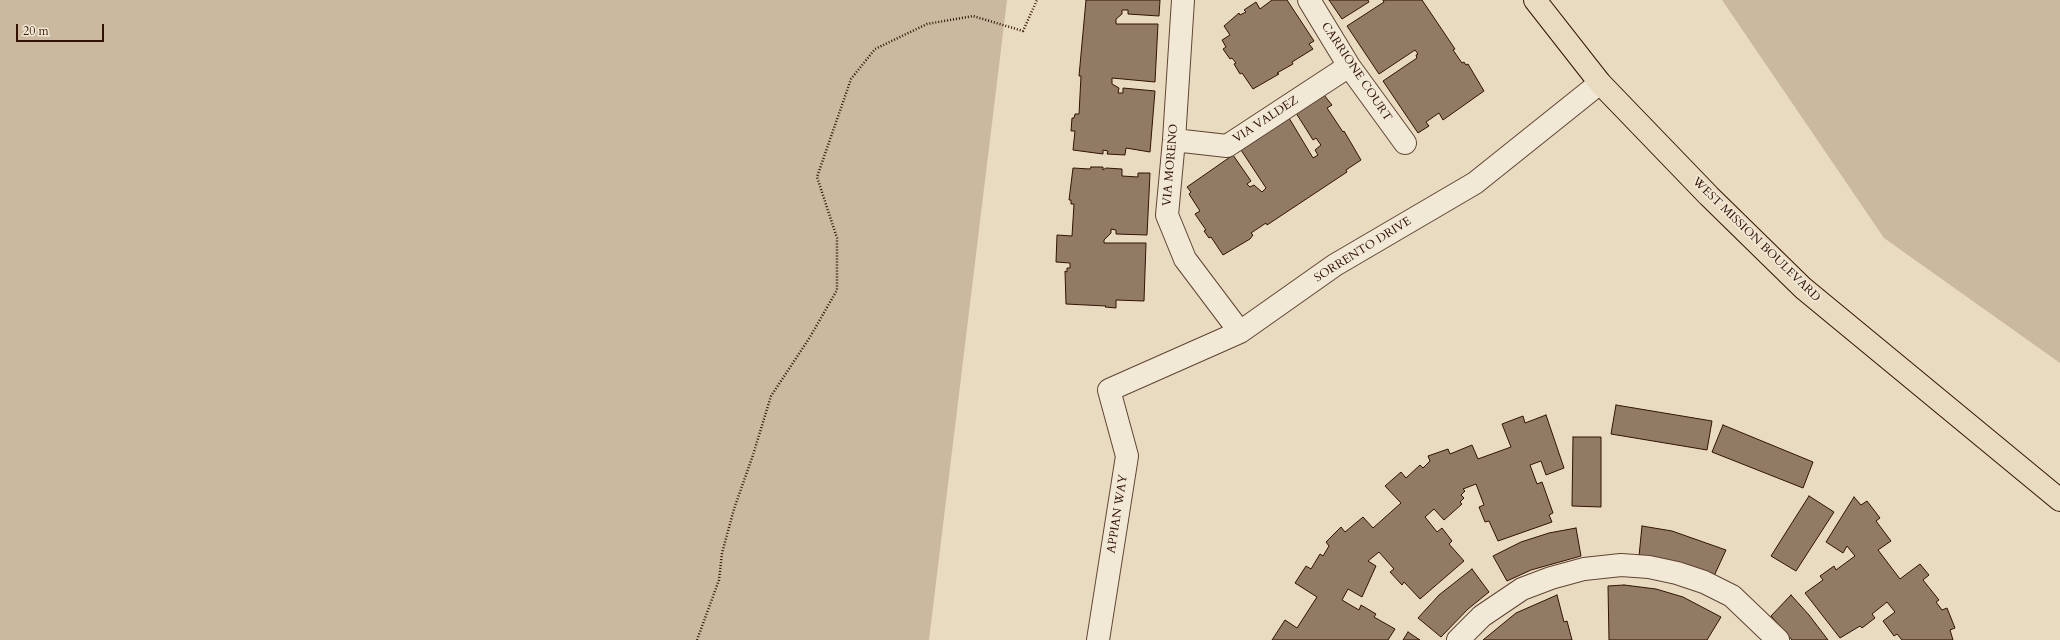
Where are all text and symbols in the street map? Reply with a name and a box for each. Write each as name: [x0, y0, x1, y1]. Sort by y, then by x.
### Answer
scale bar: [18, 16, 106, 42]
street label: CARRIONE COURT: [1318, 20, 1394, 124]
text: 20 m: [23, 23, 49, 39]
street label: VIA VALDEZ: [1231, 94, 1301, 146]
street label: VIA MORENO: [1160, 123, 1182, 207]
street label: WEST MISSION BOULEVARD: [1689, 175, 1823, 305]
street label: SORRENTO DRIVE: [1312, 214, 1414, 286]
street label: APPIAN WAY: [1105, 474, 1131, 554]

